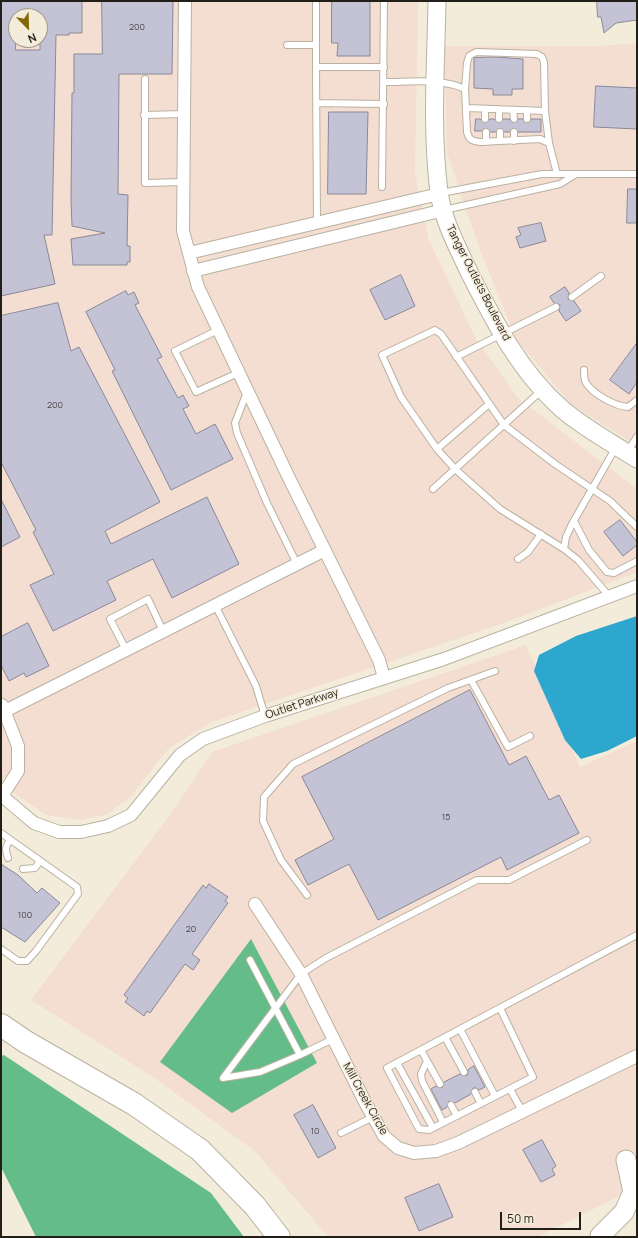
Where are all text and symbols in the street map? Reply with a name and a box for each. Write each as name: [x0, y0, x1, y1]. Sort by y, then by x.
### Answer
north arrow: [8, 8, 48, 48]
house number: 200: [129, 22, 145, 32]
text: N: [26, 30, 39, 47]
street label: Tanger Outlets Boulevard: [443, 223, 513, 343]
house number: 200: [47, 400, 63, 410]
street label: Outlet Parkway: [264, 686, 340, 722]
house number: 15: [442, 812, 450, 822]
house number: 100: [18, 910, 32, 920]
house number: 20: [186, 924, 196, 934]
street label: Mill Creek Circle: [340, 1061, 390, 1137]
house number: 10: [311, 1126, 319, 1136]
scale bar: [502, 1204, 583, 1230]
text: 50 m: [507, 1210, 534, 1227]

